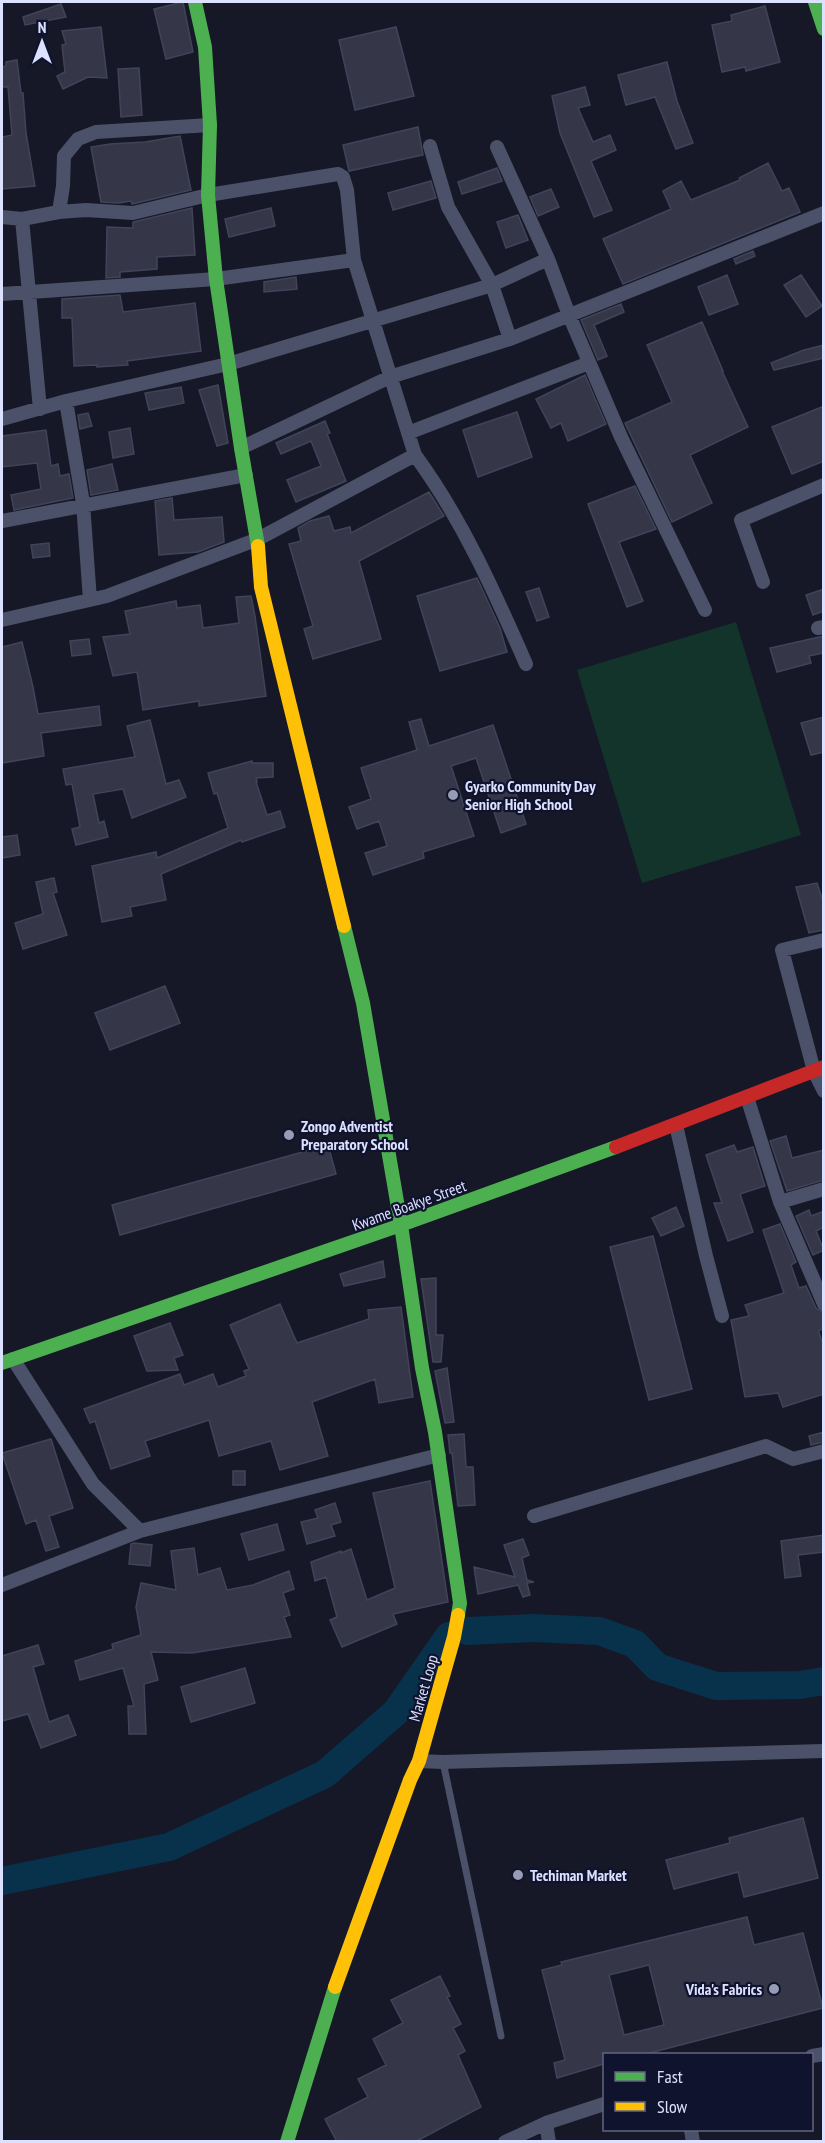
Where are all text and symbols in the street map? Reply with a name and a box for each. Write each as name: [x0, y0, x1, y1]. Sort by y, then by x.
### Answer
north arrow: [12, 12, 72, 72]
text: N: [38, 17, 46, 37]
place label: Gyarko Community Day Senior High School: [465, 776, 596, 814]
marker: Gyarko Community Day Senior High School: [446, 788, 460, 802]
place label: Zongo Adventist Preparatory School: [301, 1116, 409, 1154]
marker: Zongo Adventist Preparatory School: [282, 1128, 296, 1142]
street label: Kwame Boakye Street: [349, 1175, 469, 1235]
street label: Market Loop: [404, 1652, 442, 1724]
place label: Techiman Market: [530, 1865, 627, 1885]
marker: Techiman Market: [511, 1868, 525, 1882]
place label: Vida's Fabrics: [685, 1979, 762, 1999]
marker: Vida's Fabrics: [767, 1982, 781, 1996]
legend: [603, 2053, 813, 2131]
text: Fast: [657, 2065, 683, 2088]
text: Slow: [657, 2095, 688, 2118]

